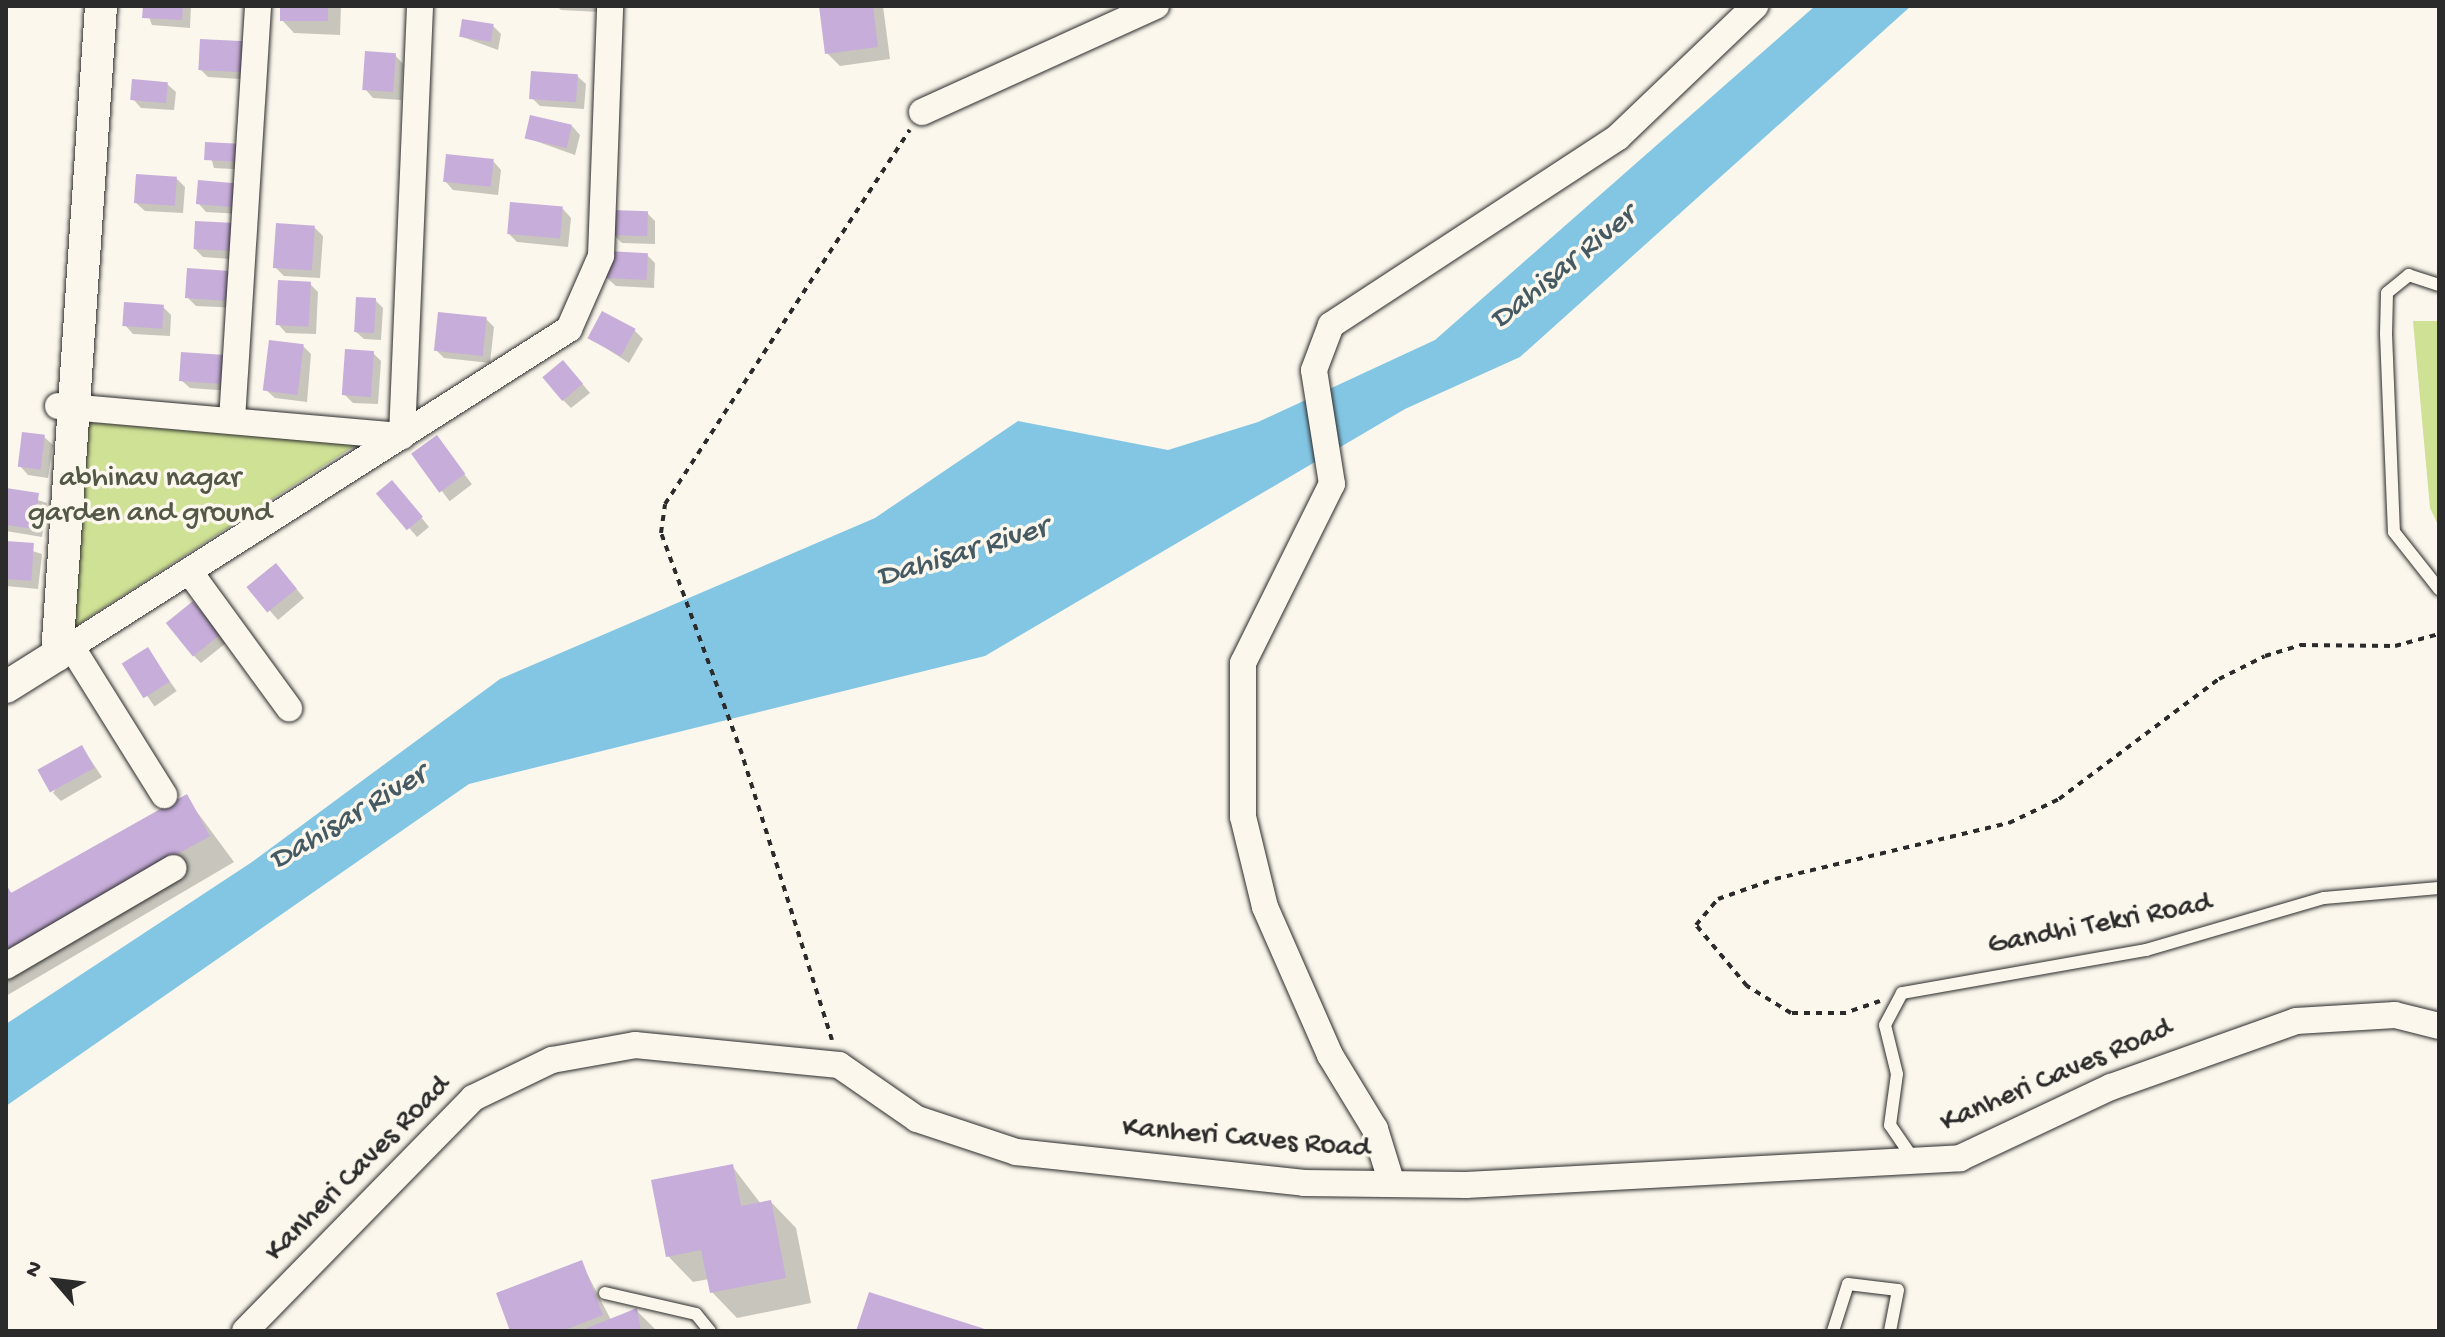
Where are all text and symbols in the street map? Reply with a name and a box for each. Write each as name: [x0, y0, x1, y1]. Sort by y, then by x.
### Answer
water label: Dahisar River: [1483, 198, 1645, 340]
park label: abhinav nagar garden and ground: [28, 462, 272, 532]
water label: Dahisar River: [873, 510, 1053, 598]
water label: Dahisar River: [263, 757, 435, 881]
street label: Gandhi Tekri Road: [1985, 887, 2215, 965]
street label: Kanheri Caves Road: [1936, 1012, 2178, 1142]
street label: Kanheri Caves Road: [258, 1069, 460, 1271]
street label: Kanheri Caves Road: [1121, 1111, 1371, 1169]
north arrow: [16, 1241, 96, 1321]
text: N: [20, 1257, 50, 1282]

